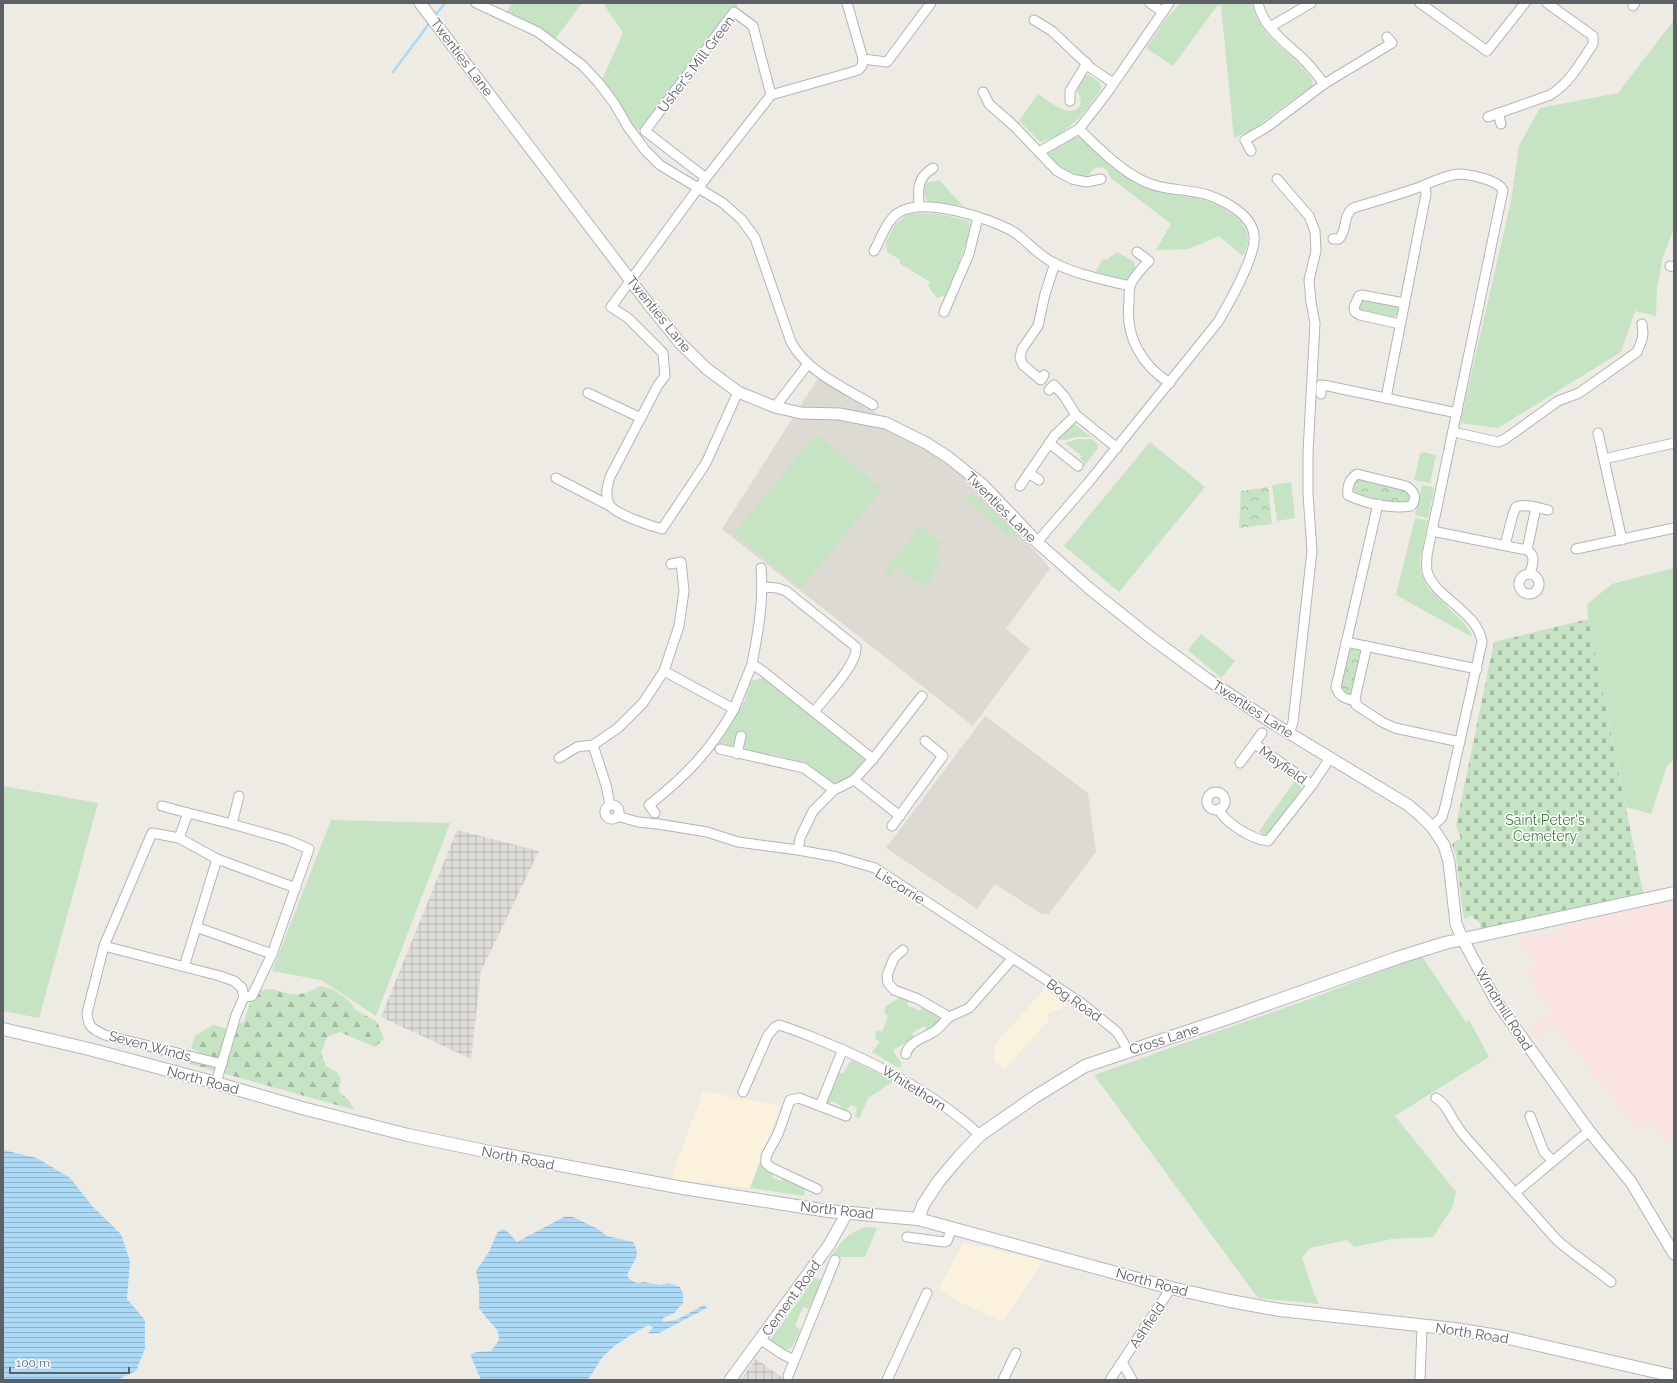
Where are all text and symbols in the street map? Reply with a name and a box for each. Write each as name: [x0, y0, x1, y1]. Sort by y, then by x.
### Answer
street label: Usher's Mill Green: [654, 13, 738, 115]
street label: Twenties Lane: [428, 15, 496, 99]
street label: Twenties Lane: [623, 273, 695, 355]
street label: Twenties Lane: [962, 468, 1040, 546]
street label: Twenties Lane: [1210, 677, 1296, 741]
street label: Mayfield: [1256, 742, 1310, 788]
park label: Saint Peter's Cemetery: [1505, 812, 1585, 844]
street label: Liscorrie: [872, 865, 928, 907]
street label: Windmill Road: [1472, 965, 1536, 1053]
street label: Bog Road: [1043, 975, 1105, 1025]
street label: Cross Lane: [1127, 1020, 1201, 1058]
street label: Seven Winds: [107, 1027, 193, 1065]
street label: Whitethorn: [879, 1062, 949, 1114]
street label: North Road: [165, 1063, 241, 1097]
street label: North Road: [480, 1143, 556, 1173]
street label: North Road: [799, 1198, 875, 1222]
street label: Cement Road: [758, 1257, 824, 1339]
street label: North Road: [1114, 1265, 1190, 1299]
street label: Ashfield: [1126, 1299, 1168, 1351]
street label: North Road: [1434, 1319, 1510, 1347]
scale bar: [10, 1349, 129, 1375]
text: 100 m: [16, 1356, 50, 1370]

